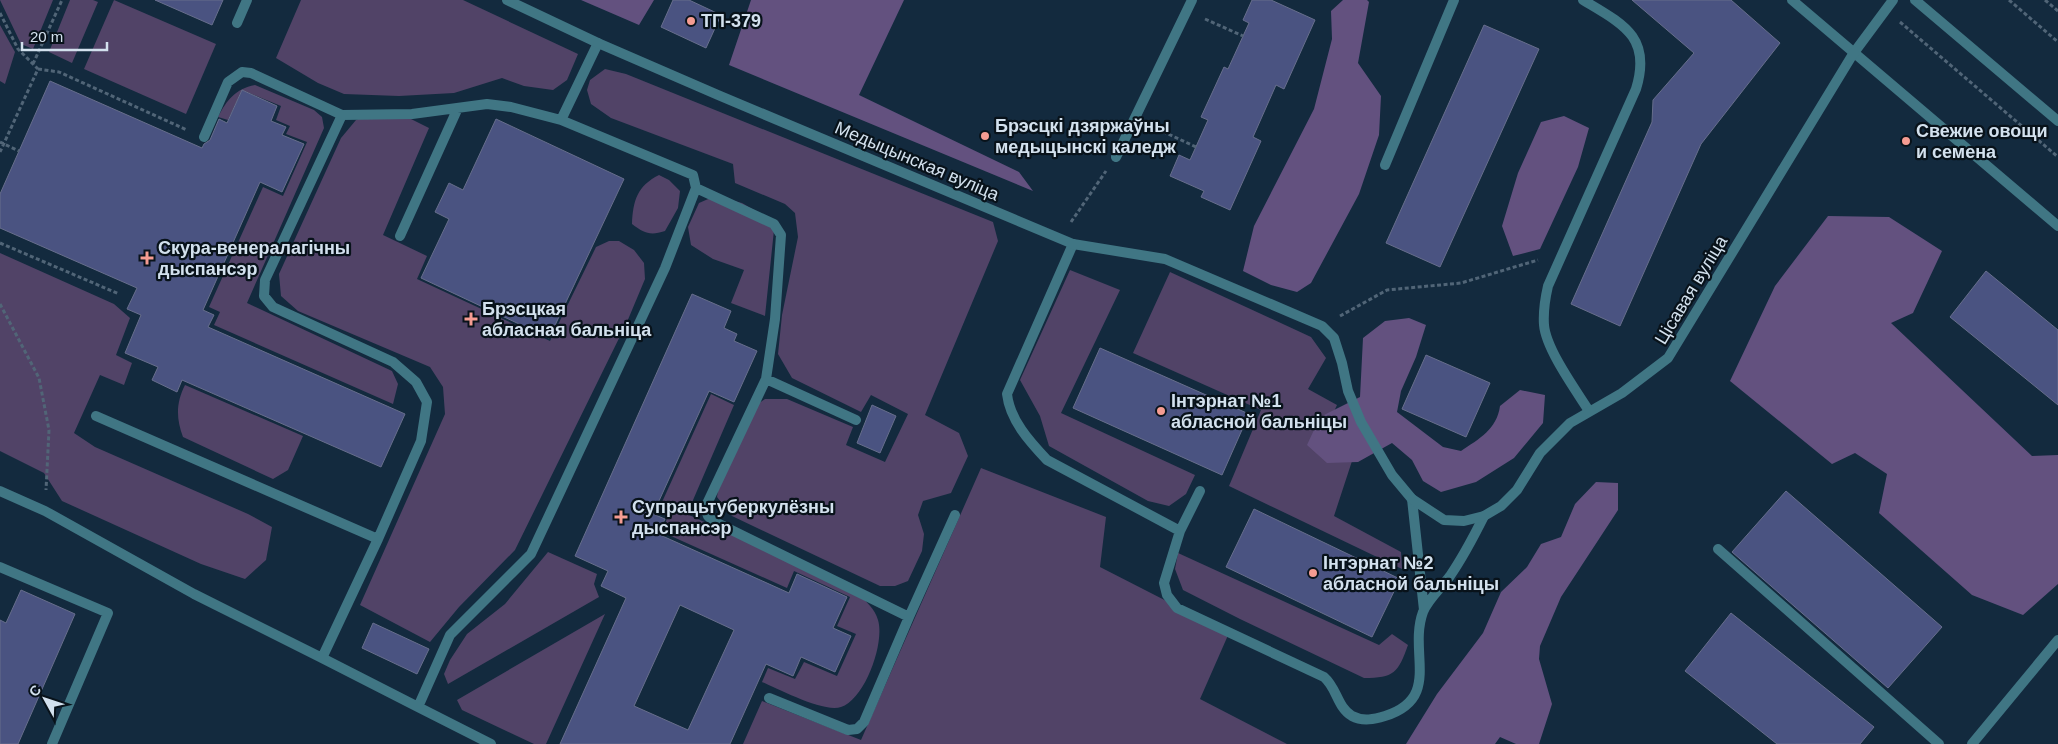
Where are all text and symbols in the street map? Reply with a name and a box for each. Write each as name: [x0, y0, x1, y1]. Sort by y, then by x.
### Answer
place label: ТП-379: [701, 11, 761, 31]
marker: ТП-379: [685, 15, 697, 27]
scale bar: [22, 20, 108, 52]
text: 20 m: [30, 28, 63, 45]
place label: Брэсцкі дзяржаўны медыцынскі каледж: [995, 116, 1176, 157]
street label: Медыцынская вуліца: [832, 117, 1003, 205]
place label: Свежие овощи и семена: [1916, 121, 2048, 162]
marker: Брэсцкі дзяржаўны медыцынскі каледж: [979, 130, 991, 142]
marker: Свежие овощи и семена: [1900, 135, 1912, 147]
street label: Цісавая вуліца: [1651, 231, 1732, 348]
place label: Скура-венералагічны дыспансэр: [158, 238, 350, 279]
marker: Скура-венералагічны дыспансэр: [140, 251, 154, 265]
place label: Брэсцкая абласная бальніца: [482, 299, 652, 340]
marker: Брэсцкая абласная бальніца: [464, 312, 478, 326]
place label: Інтэрнат №1 абласной бальніцы: [1171, 391, 1347, 432]
marker: Інтэрнат №1 абласной бальніцы: [1155, 405, 1167, 417]
place label: Супрацьтуберкулёзны дыспансэр: [632, 497, 834, 538]
marker: Супрацьтуберкулёзны дыспансэр: [614, 510, 628, 524]
place label: Інтэрнат №2 абласной бальніцы: [1323, 553, 1499, 594]
marker: Інтэрнат №2 абласной бальніцы: [1307, 567, 1319, 579]
north arrow: [20, 674, 70, 724]
text: С: [26, 682, 44, 700]

